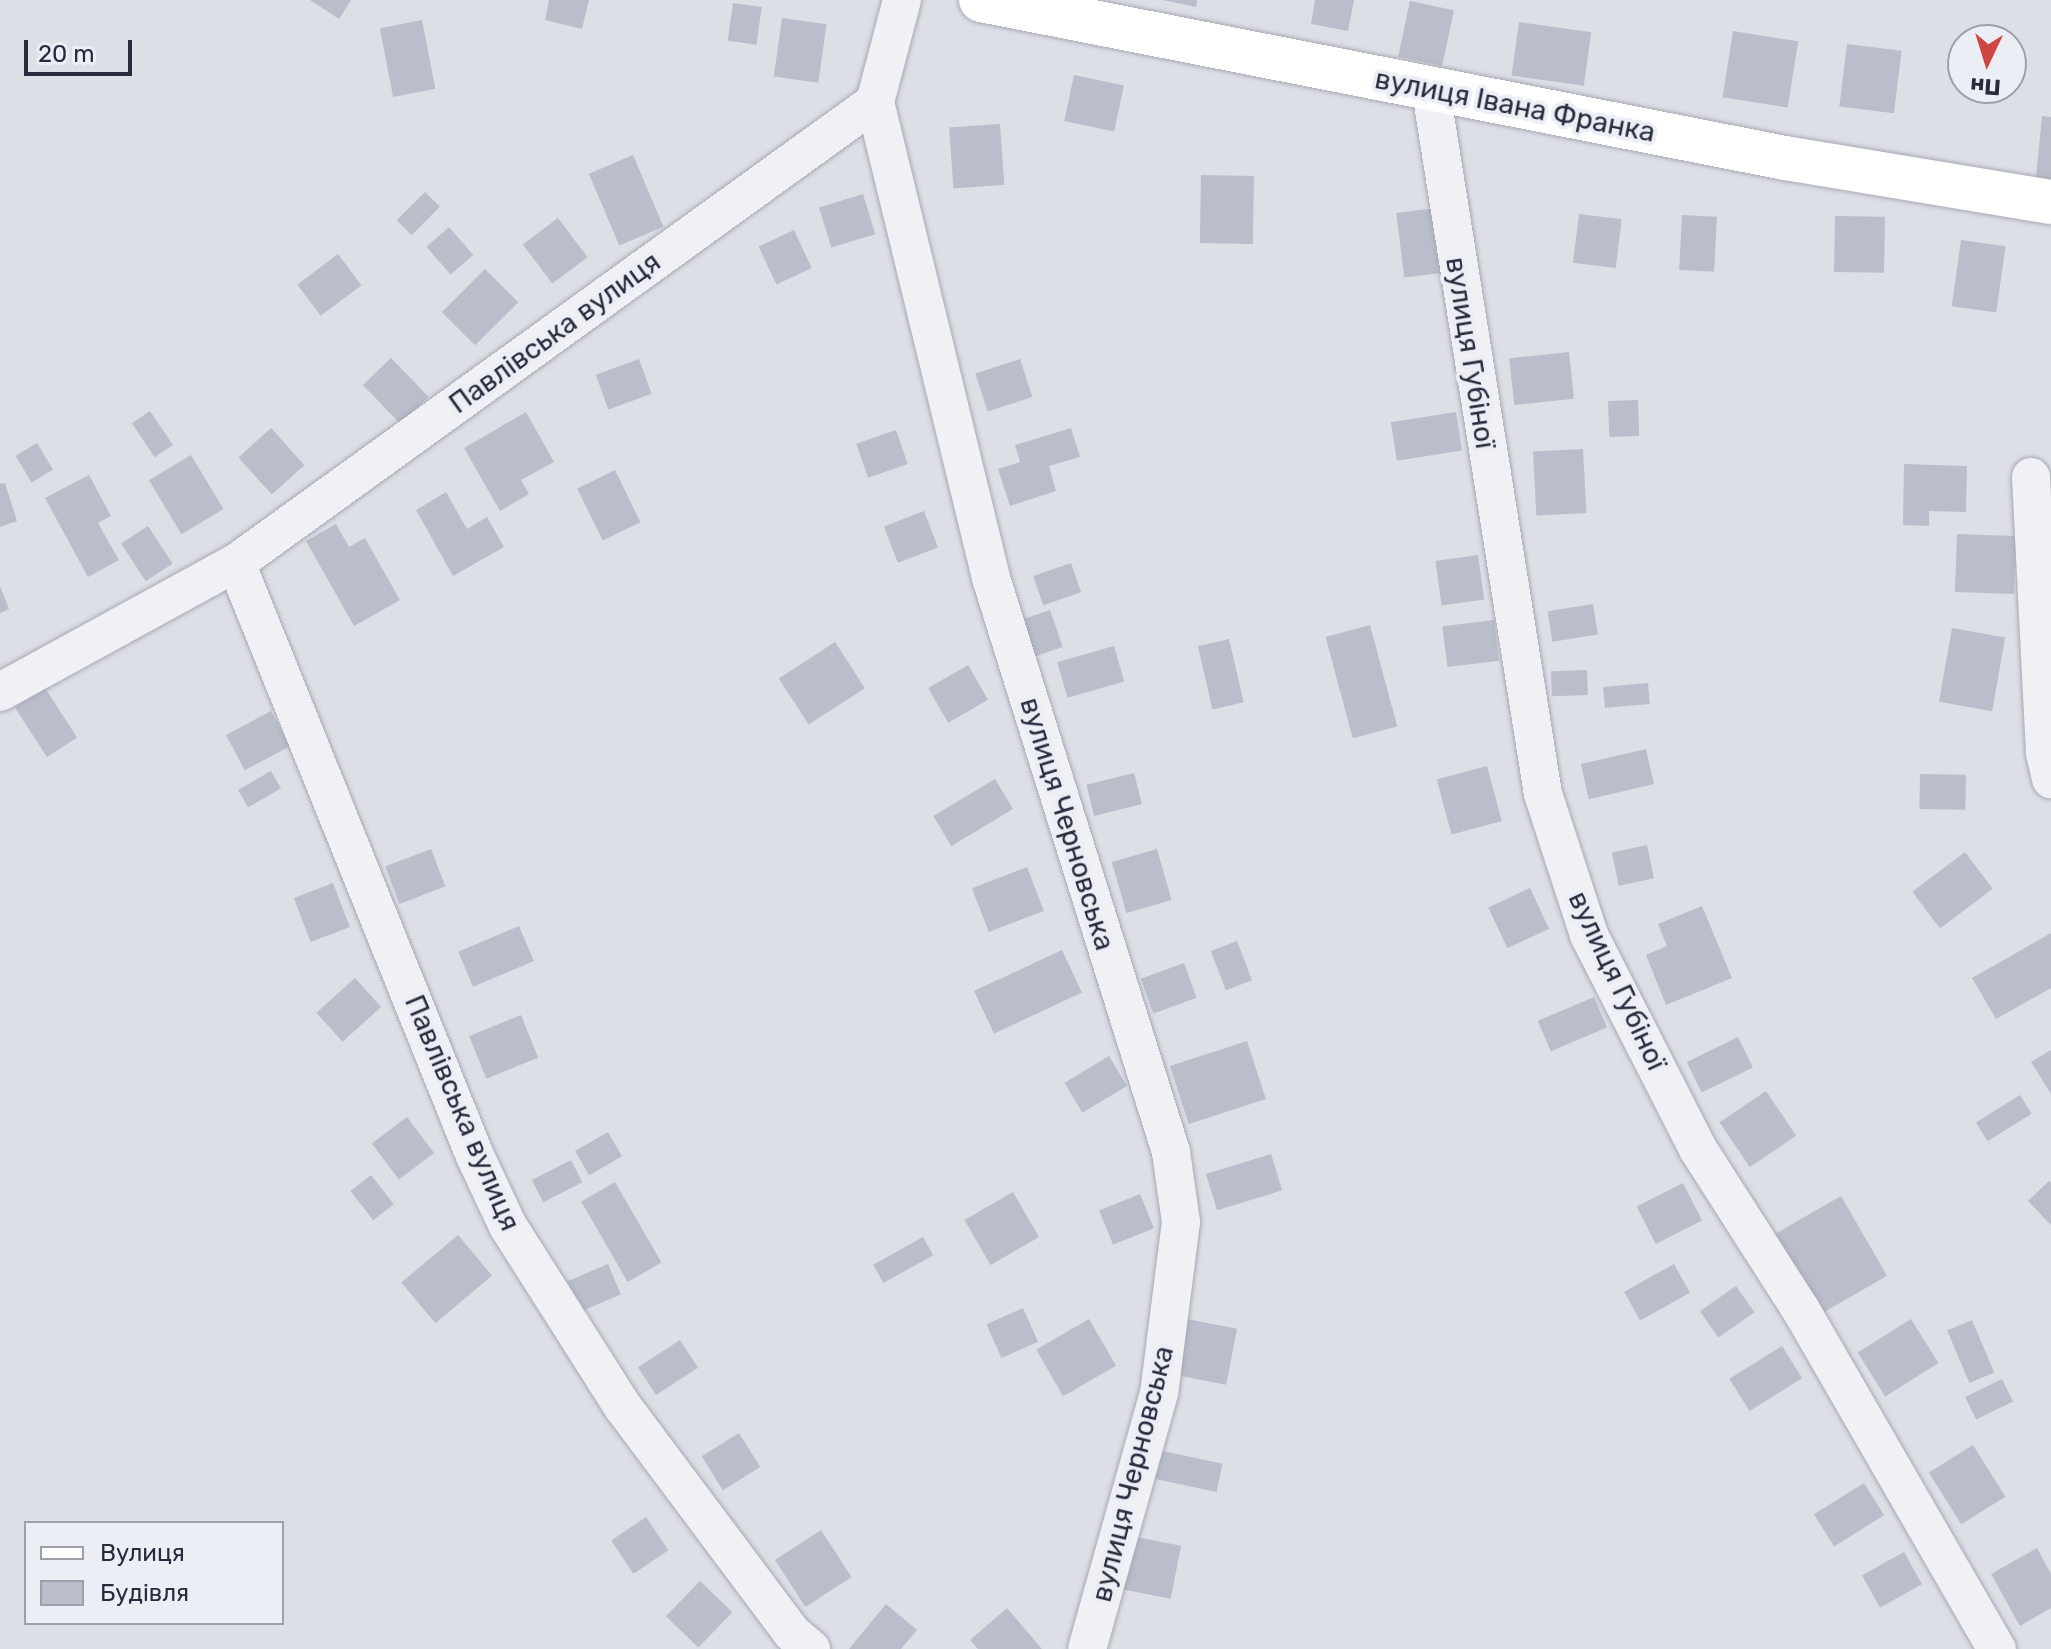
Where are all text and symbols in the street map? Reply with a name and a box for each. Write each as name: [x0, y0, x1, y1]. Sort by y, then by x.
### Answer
scale bar: [28, 24, 136, 74]
north arrow: [1947, 24, 2027, 104]
text: 20 m: [38, 40, 95, 68]
street label: вулиця Івана Франка: [1372, 62, 1658, 150]
text: Пн: [1969, 72, 2002, 101]
street label: Павлівська вулиця: [443, 245, 667, 421]
street label: вулиця Губіної: [1438, 255, 1502, 451]
street label: вулиця Черновська: [1013, 694, 1121, 954]
street label: вулиця Губіної: [1561, 886, 1673, 1076]
street label: Павлівська вулиця: [397, 990, 527, 1236]
street label: вулиця Черновська: [1085, 1343, 1181, 1605]
legend: [24, 1521, 284, 1625]
text: Вулиця: [100, 1539, 185, 1567]
text: Будівля: [100, 1579, 189, 1607]

